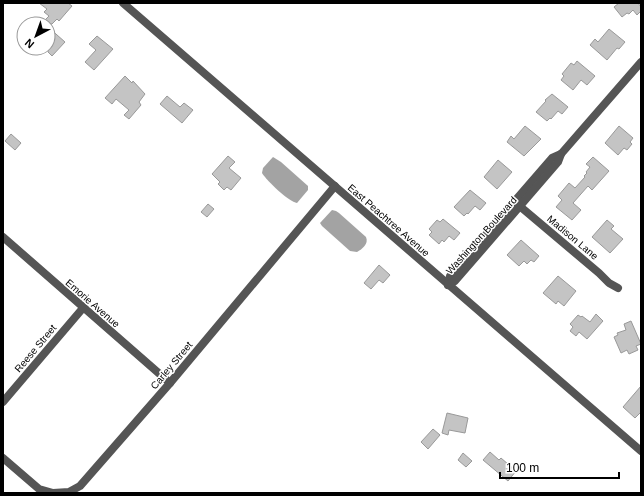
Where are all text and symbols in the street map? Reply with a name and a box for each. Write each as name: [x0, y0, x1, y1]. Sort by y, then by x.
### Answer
north arrow: [16, 16, 56, 56]
text: N: [22, 36, 36, 51]
street label: East Peachtree Avenue: [346, 182, 432, 259]
street label: Washington Boulevard: [444, 194, 519, 276]
street label: Madison Lane: [545, 213, 601, 262]
street label: Emorie Avenue: [64, 277, 122, 330]
street label: Reese Street: [12, 322, 58, 374]
street label: Carley Street: [148, 339, 194, 391]
scale bar: [500, 454, 619, 480]
text: 100 m: [506, 461, 539, 475]

